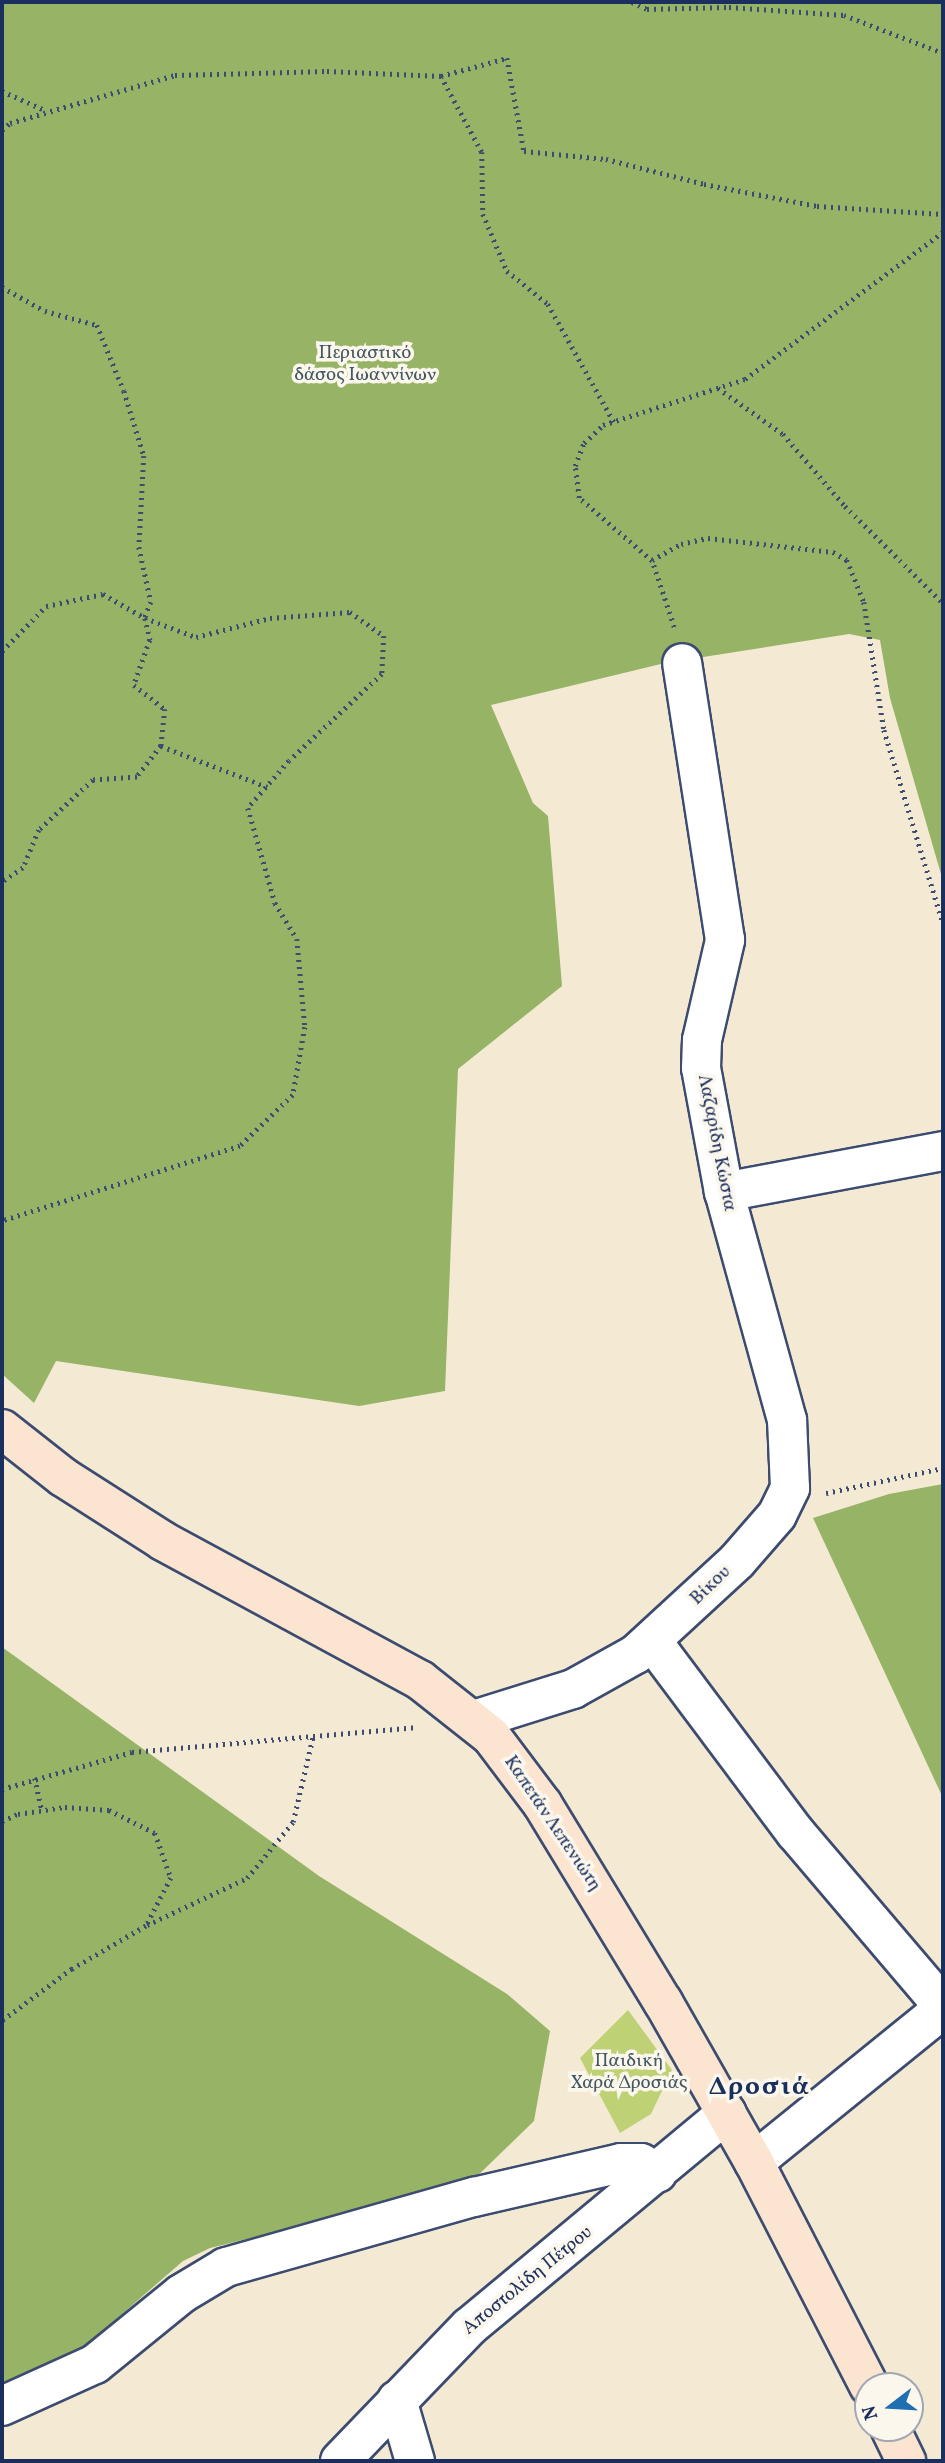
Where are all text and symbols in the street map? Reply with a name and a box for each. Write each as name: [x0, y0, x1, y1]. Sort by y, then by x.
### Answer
park label: Περιαστικό δάσος Ιωαννίνων: [294, 343, 436, 387]
street label: Λαζαρίδη Κώστα: [692, 1073, 740, 1213]
street label: Βίκου: [686, 1561, 736, 1611]
street label: Καπετάν Λεπενιώτη: [498, 1752, 606, 1896]
park label: Παιδική Χαρά Δροσιάς: [570, 2051, 688, 2095]
district label: Δροσιά: [710, 2072, 810, 2104]
street label: Αποστολίδη Πέτρου: [458, 2222, 598, 2340]
north arrow: [854, 2372, 924, 2442]
text: N: [856, 2402, 885, 2423]

